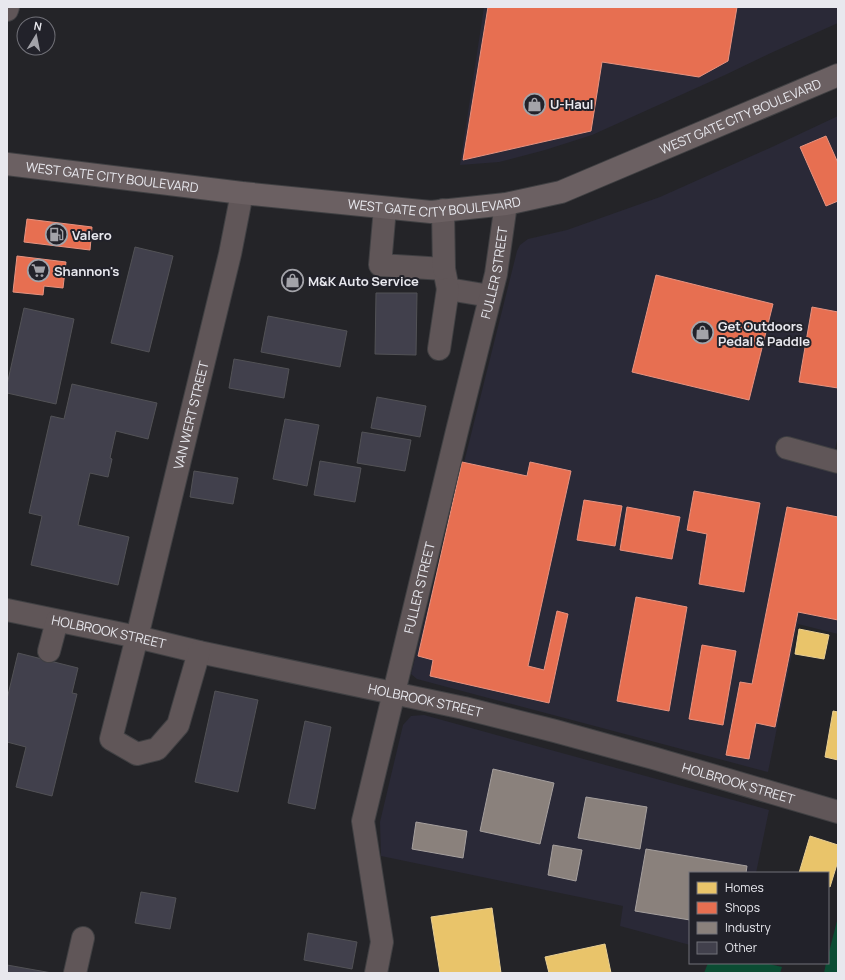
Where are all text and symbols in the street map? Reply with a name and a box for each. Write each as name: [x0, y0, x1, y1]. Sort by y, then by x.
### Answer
north arrow: [16, 16, 56, 56]
text: N: [33, 18, 43, 34]
street label: WEST GATE CITY BOULEVARD: [657, 74, 824, 158]
shop icon: U-Haul: [521, 91, 547, 117]
place label: U-Haul: [550, 95, 593, 113]
street label: WEST GATE CITY BOULEVARD: [25, 157, 200, 197]
street label: WEST GATE CITY BOULEVARD: [347, 192, 523, 221]
fuel station icon: Valero: [44, 222, 70, 248]
street label: FULLER STREET: [476, 225, 512, 321]
place label: Valero: [72, 226, 112, 244]
supermarket icon: Shannon's: [25, 258, 51, 284]
place label: Shannon's: [54, 262, 119, 280]
shop icon: M&K Auto Service: [280, 268, 306, 294]
place label: M&K Auto Service: [308, 272, 419, 290]
place label: Get Outdoors Pedal & Paddle: [718, 317, 810, 350]
shop icon: Get Outdoors Pedal & Paddle: [690, 320, 716, 346]
street label: VAN WERT STREET: [169, 359, 213, 471]
street label: FULLER STREET: [399, 540, 439, 635]
street label: HOLBROOK STREET: [50, 610, 168, 653]
street label: HOLBROOK STREET: [367, 679, 485, 721]
street label: HOLBROOK STREET: [680, 758, 797, 808]
legend: [689, 872, 829, 964]
text: Homes: [725, 879, 764, 896]
text: Shops: [725, 899, 760, 916]
text: Industry: [725, 919, 771, 936]
text: Other: [725, 939, 758, 956]

